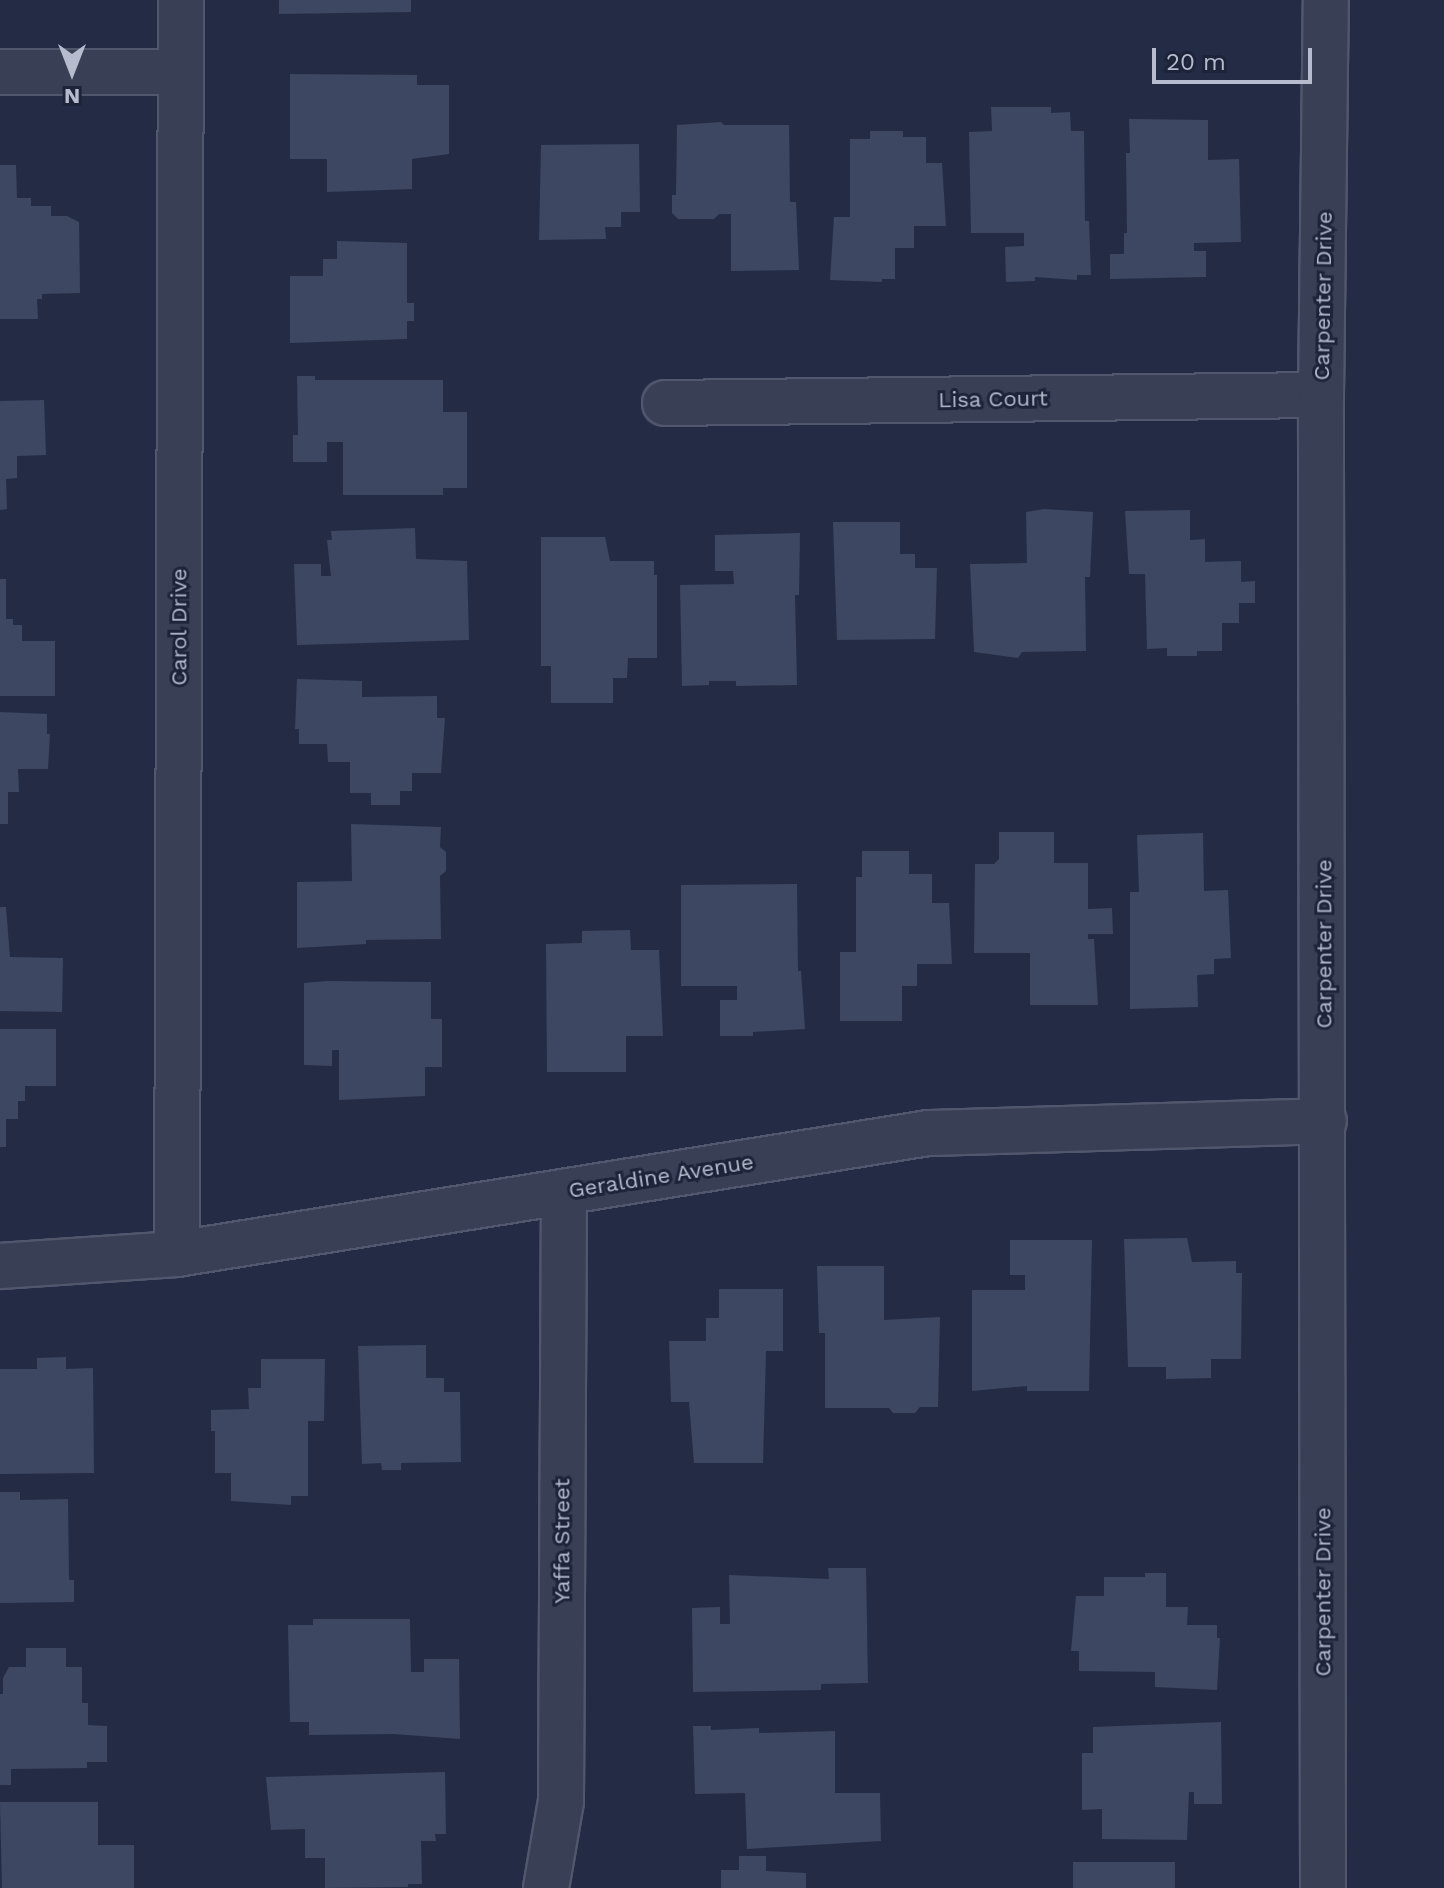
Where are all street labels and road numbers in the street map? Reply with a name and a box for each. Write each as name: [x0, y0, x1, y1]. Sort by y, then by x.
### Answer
street label: Carpenter Drive: [1308, 211, 1338, 381]
street label: Lisa Court: [938, 385, 1048, 413]
street label: Carol Drive: [166, 568, 192, 686]
street label: Carpenter Drive: [1311, 859, 1337, 1029]
street label: Geraldine Avenue: [566, 1148, 756, 1204]
street label: Yaffa Street: [549, 1478, 575, 1604]
street label: Carpenter Drive: [1310, 1507, 1336, 1677]

